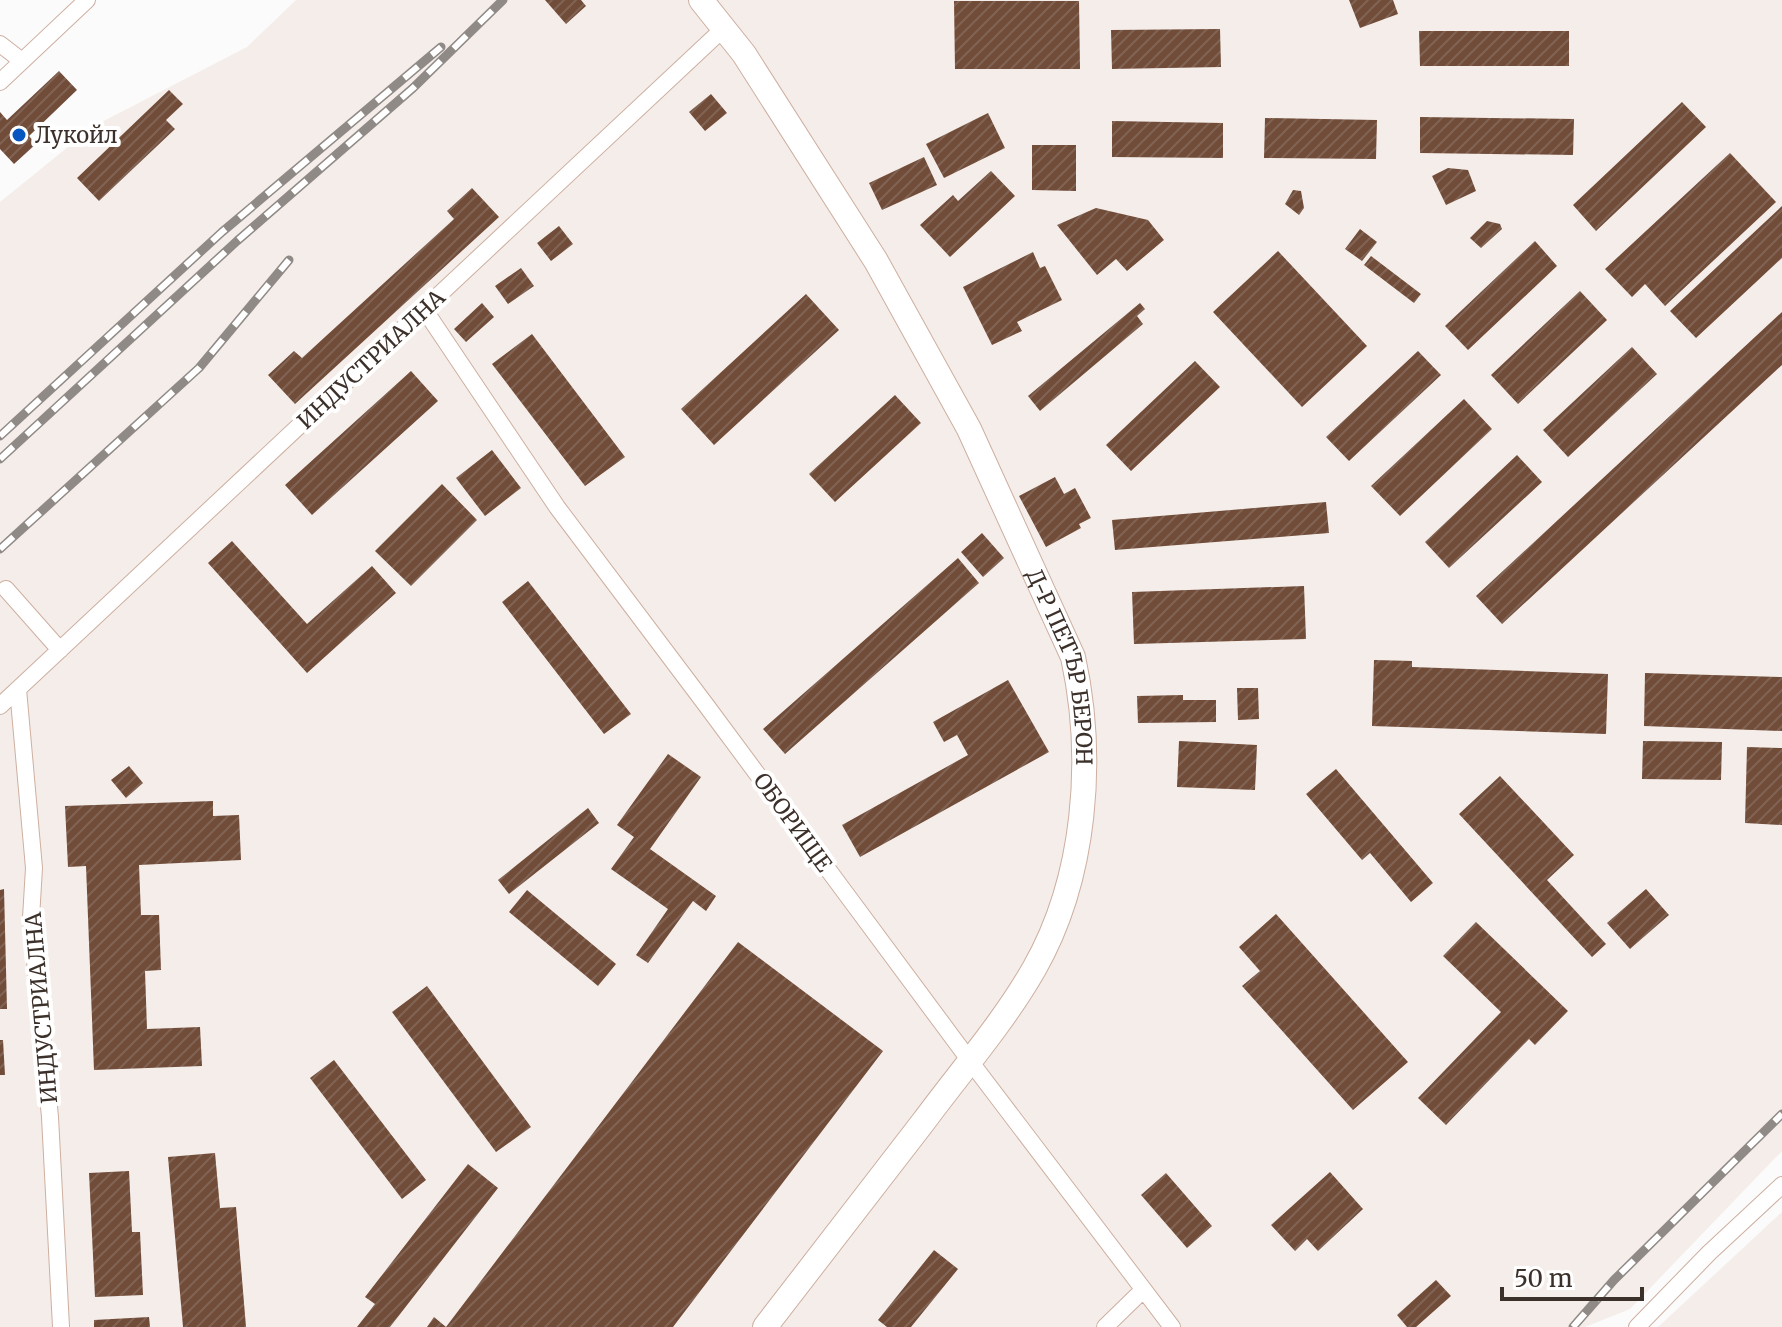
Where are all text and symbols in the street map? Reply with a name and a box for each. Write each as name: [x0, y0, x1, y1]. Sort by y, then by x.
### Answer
place label: Лукойл: [35, 121, 118, 149]
marker: Лукойл: [10, 126, 28, 144]
street label: ИНДУСТРИАЛНА: [291, 283, 451, 435]
street label: Д-Р ПЕТЪР БЕРОН: [1021, 564, 1098, 766]
street label: ОБОРИЩЕ: [748, 767, 838, 877]
street label: ИНДУСТРИАЛНА: [19, 911, 63, 1105]
scale bar: [1502, 1251, 1642, 1301]
text: 50 m: [1514, 1263, 1573, 1294]

